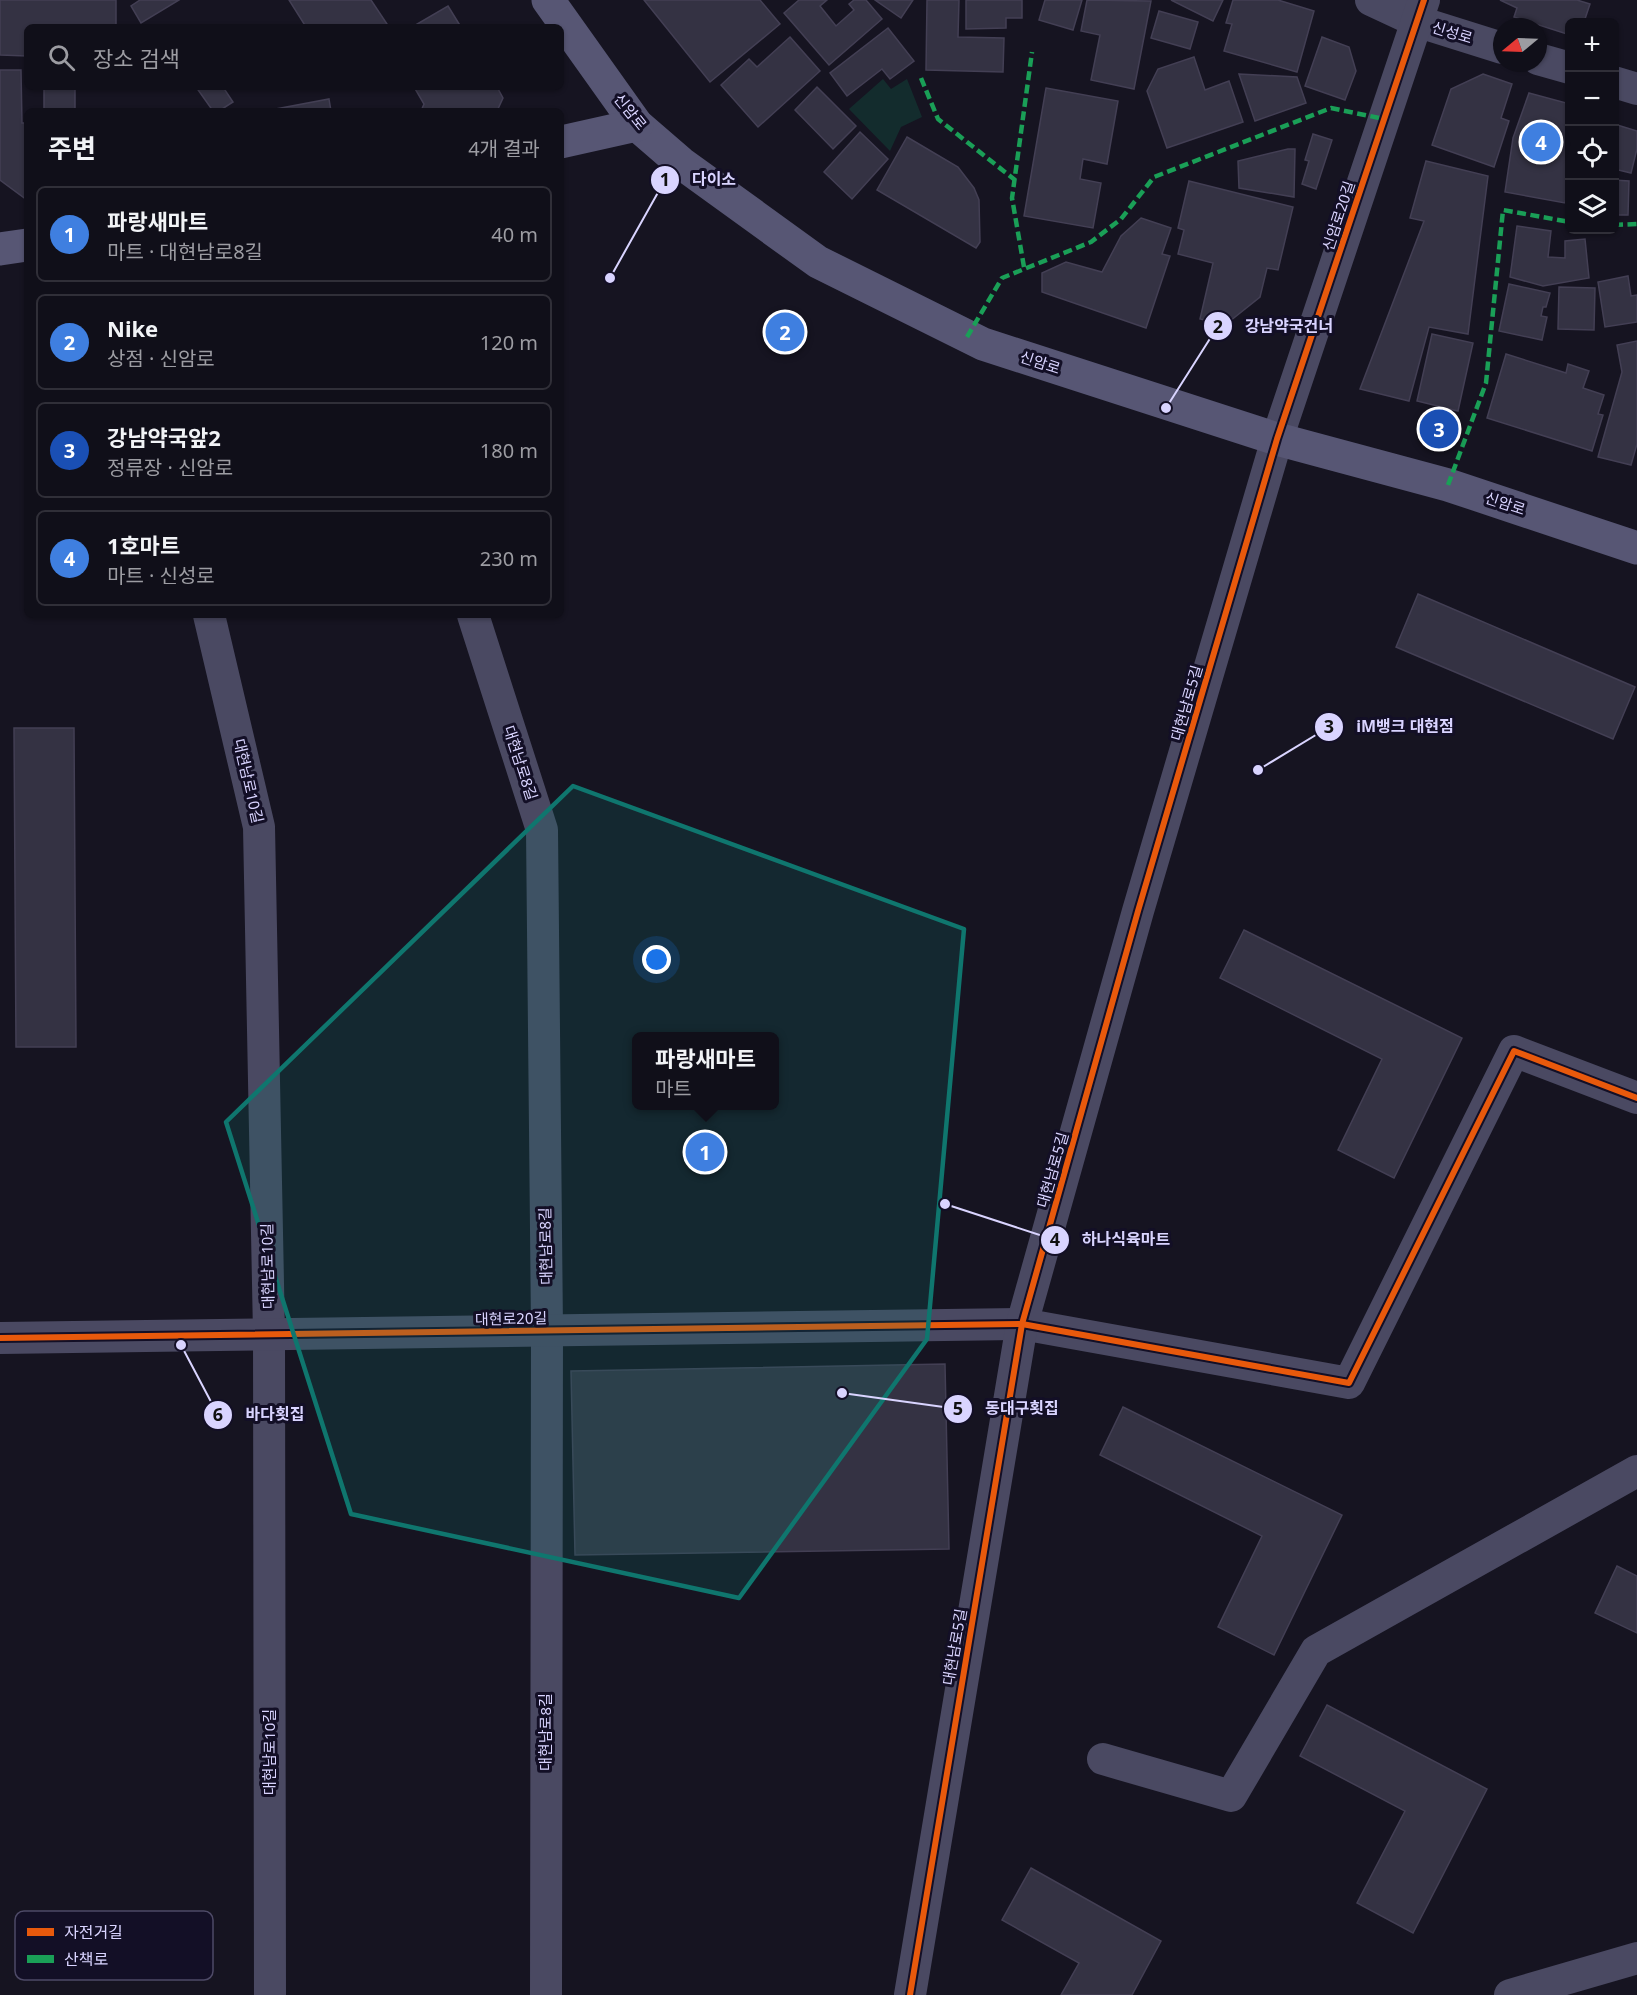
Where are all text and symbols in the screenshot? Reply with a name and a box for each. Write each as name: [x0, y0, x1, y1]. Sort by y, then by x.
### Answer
street label: 신성로: [1430, 16, 1475, 48]
north arrow: [1493, 18, 1547, 72]
map controls: [1565, 18, 1619, 234]
button: +: [1565, 18, 1619, 72]
search box: [24, 24, 564, 90]
icon: search: [45, 41, 78, 74]
text: 장소 검색: [93, 43, 180, 73]
button: −: [1565, 72, 1619, 126]
street label: 신암로: [610, 89, 652, 134]
pin: 4: [1522, 120, 1560, 164]
button: locate: [1565, 126, 1619, 180]
text: 주변: [48, 130, 96, 166]
text: 4개 결과: [468, 135, 540, 162]
callout: 다이소: [650, 163, 748, 197]
text: 1: [660, 167, 670, 191]
text: 다이소: [692, 168, 736, 190]
street label: 신암로20길: [1317, 178, 1359, 253]
button: layers: [1565, 180, 1619, 234]
text: 파랑새마트: [107, 206, 208, 236]
text: 1: [64, 221, 75, 248]
text: 40 m: [491, 221, 538, 248]
text: 마트 · 대현남로8길: [107, 238, 263, 265]
callout: 강남약국건너: [1203, 309, 1345, 343]
pin: 2: [766, 310, 804, 354]
text: Nike: [107, 313, 158, 343]
text: 2: [1213, 314, 1223, 338]
text: 강남약국건너: [1245, 315, 1333, 337]
text: 2: [64, 329, 75, 356]
text: 120 m: [480, 329, 538, 356]
text: 상점 · 신암로: [107, 345, 215, 372]
street label: 신암로: [1018, 346, 1063, 378]
pin: 3: [1420, 406, 1458, 452]
text: 강남약국앞2: [107, 422, 221, 452]
text: 3: [64, 437, 75, 464]
text: 180 m: [480, 437, 538, 464]
text: 정류장 · 신암로: [107, 454, 233, 481]
street label: 신암로: [1483, 487, 1528, 519]
text: 1호마트: [107, 530, 180, 560]
text: 4: [64, 545, 75, 572]
text: 230 m: [480, 545, 538, 572]
text: 마트 · 신성로: [107, 562, 215, 589]
street label: 대현남로5길: [1166, 663, 1206, 743]
callout: iM뱅크 대현점: [1314, 710, 1466, 744]
text: 3: [1324, 714, 1334, 738]
text: iM뱅크 대현점: [1356, 715, 1454, 737]
street label: 대현남로8길: [499, 723, 542, 803]
street label: 대현남로10길: [230, 737, 268, 825]
your location: [642, 945, 671, 974]
popup: [632, 1032, 779, 1110]
text: 파랑새마트: [655, 1043, 756, 1073]
text: 마트: [655, 1075, 692, 1102]
pin: 1: [686, 1130, 724, 1174]
street label: 대현남로5길: [1032, 1130, 1072, 1210]
street label: 대현남로8길: [534, 1207, 556, 1285]
street label: 대현남로10길: [256, 1223, 278, 1309]
callout: 하나식육마트: [1040, 1223, 1182, 1257]
text: 4: [1050, 1227, 1060, 1251]
text: 하나식육마트: [1082, 1228, 1170, 1250]
street label: 대현로20길: [475, 1307, 547, 1329]
callout: 동대구횟집: [943, 1392, 1071, 1426]
text: 5: [953, 1396, 963, 1420]
text: 동대구횟집: [985, 1397, 1059, 1419]
callout: 바다횟집: [203, 1398, 316, 1432]
text: 6: [213, 1402, 223, 1426]
text: 바다횟집: [246, 1403, 304, 1425]
street label: 대현남로5길: [937, 1607, 971, 1687]
street label: 대현남로8길: [535, 1693, 555, 1771]
street label: 대현남로10길: [259, 1709, 279, 1795]
legend: [15, 1911, 213, 1980]
text: 자전거길: [64, 1921, 123, 1943]
text: 산책로: [64, 1948, 108, 1970]

